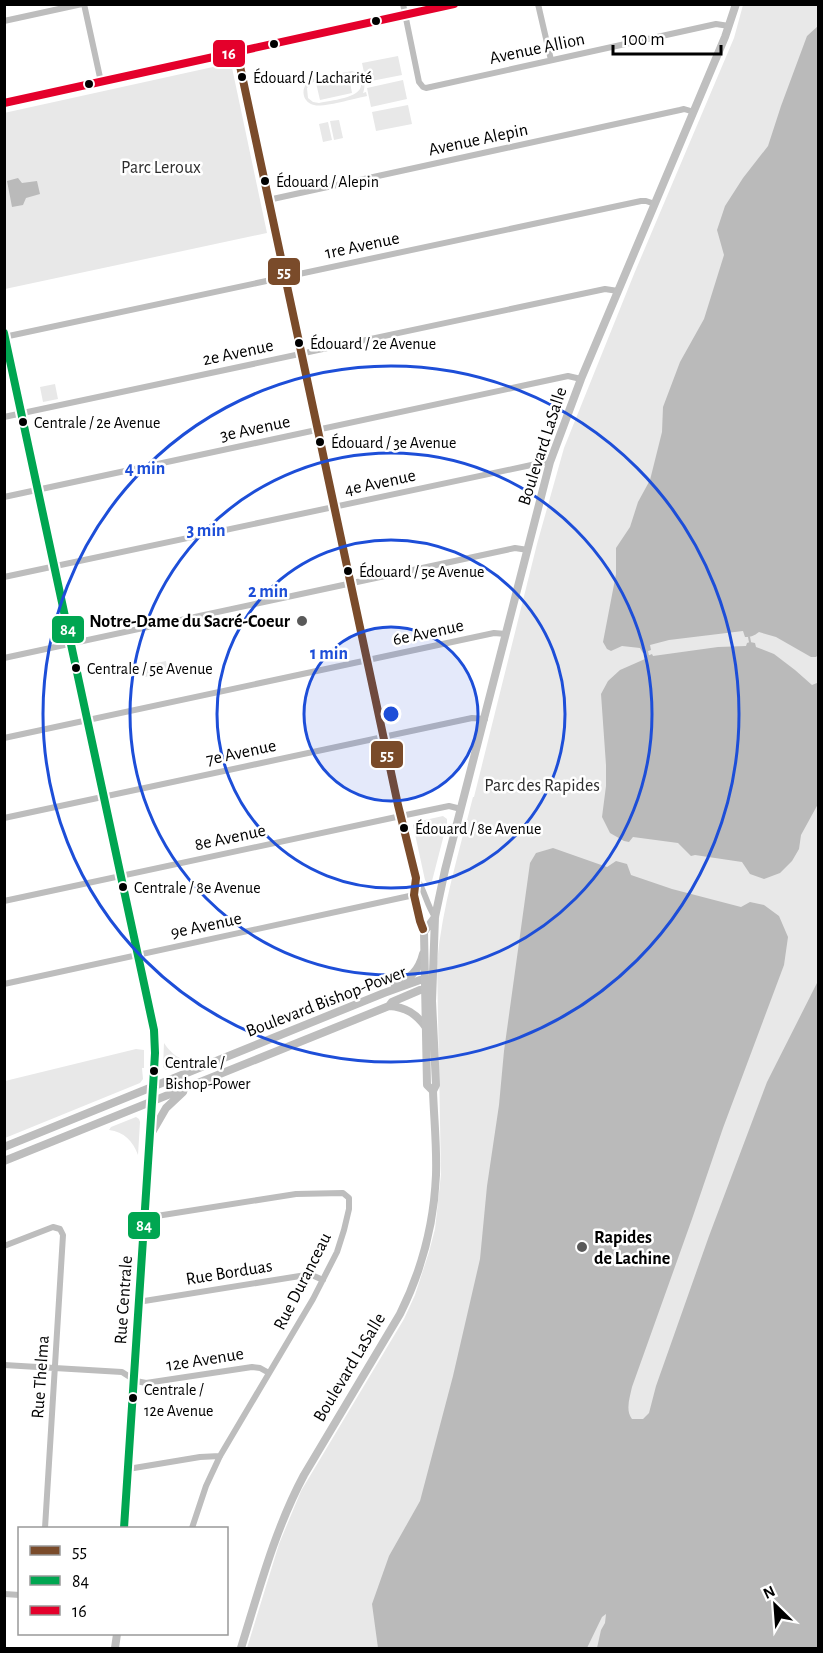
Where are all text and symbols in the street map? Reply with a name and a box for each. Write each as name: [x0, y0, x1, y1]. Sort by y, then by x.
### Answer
unlabelled marker: [370, 15, 382, 27]
scale bar: [613, 18, 721, 56]
street label: Avenue Allion: [488, 30, 587, 68]
text: 100 m: [622, 31, 665, 49]
unlabelled marker: [268, 38, 280, 50]
line badge: 16: [212, 39, 246, 68]
text: 16: [222, 46, 236, 62]
place label: Édouard / Lacharité: [253, 68, 372, 86]
marker: Édouard / Lacharité: [236, 71, 248, 83]
unlabelled marker: [83, 78, 95, 90]
street label: Avenue Alepin: [427, 121, 530, 159]
park label: Parc Leroux: [121, 159, 201, 177]
place label: Édouard / Alepin: [276, 172, 379, 190]
marker: Édouard / Alepin: [259, 175, 271, 187]
street label: 1re Avenue: [323, 229, 401, 263]
line badge: 55: [267, 257, 301, 286]
text: 55: [277, 264, 291, 280]
place label: Édouard / 2e Avenue: [310, 334, 436, 352]
street label: 2e Avenue: [201, 337, 275, 369]
marker: Édouard / 2e Avenue: [293, 337, 305, 349]
street label: Boulevard LaSalle: [515, 385, 571, 508]
street label: 3e Avenue: [219, 413, 292, 445]
place label: Centrale / 2e Avenue: [34, 415, 160, 431]
marker: Centrale / 2e Avenue: [17, 416, 29, 428]
place label: Édouard / 3e Avenue: [331, 433, 456, 451]
marker: Édouard / 3e Avenue: [314, 436, 326, 448]
text: 4 min: [125, 460, 165, 478]
street label: 4e Avenue: [343, 467, 417, 499]
text: 3 min: [186, 522, 226, 540]
place label: Édouard / 5e Avenue: [359, 562, 485, 580]
marker: Édouard / 5e Avenue: [342, 565, 354, 577]
text: 2 min: [248, 583, 288, 601]
place label: Notre-Dame du Sacré-Coeur: [89, 613, 291, 631]
marker: Notre-Dame du Sacré-Coeur: [295, 614, 309, 628]
line badge: 84: [51, 615, 85, 644]
street label: 6e Avenue: [391, 617, 465, 649]
text: 84: [60, 622, 76, 638]
text: 1 min: [310, 645, 348, 663]
place label: Centrale / 5e Avenue: [87, 661, 213, 677]
marker: Centrale / 5e Avenue: [70, 662, 82, 674]
centre of rings: [381, 704, 401, 724]
street label: 7e Avenue: [204, 737, 278, 769]
line badge: 55: [370, 740, 404, 769]
text: 55: [380, 747, 394, 763]
park label: Parc des Rapides: [484, 777, 600, 795]
place label: Édouard / 8e Avenue: [415, 819, 541, 837]
street label: 8e Avenue: [193, 822, 267, 854]
marker: Édouard / 8e Avenue: [398, 822, 410, 834]
place label: Centrale / 8e Avenue: [134, 880, 261, 896]
marker: Centrale / 8e Avenue: [117, 881, 129, 893]
street label: 9e Avenue: [169, 910, 243, 942]
street label: Boulevard Bishop-Power: [244, 963, 409, 1041]
place label: Centrale / Bishop-Power: [165, 1055, 251, 1092]
marker: Centrale / Bishop-Power: [148, 1065, 160, 1077]
line badge: 84: [127, 1211, 161, 1240]
text: 84: [136, 1218, 152, 1234]
place label: Rapides de Lachine: [594, 1229, 670, 1268]
street label: Rue Duranceau: [271, 1230, 335, 1333]
marker: Rapides de Lachine: [575, 1240, 589, 1254]
street label: Rue Centrale: [112, 1255, 136, 1345]
street label: Rue Borduas: [185, 1257, 274, 1289]
street label: Boulevard LaSalle: [310, 1310, 389, 1425]
street label: Rue Thelma: [29, 1335, 53, 1419]
street label: 12e Avenue: [165, 1345, 245, 1375]
place label: Centrale / 12e Avenue: [144, 1382, 213, 1419]
marker: Centrale / 12e Avenue: [127, 1392, 139, 1404]
legend: [18, 1527, 228, 1635]
text: 55: [72, 1543, 87, 1561]
text: 84: [72, 1573, 90, 1591]
north arrow: [745, 1575, 805, 1635]
text: N: [761, 1583, 778, 1602]
text: 16: [72, 1603, 87, 1621]

